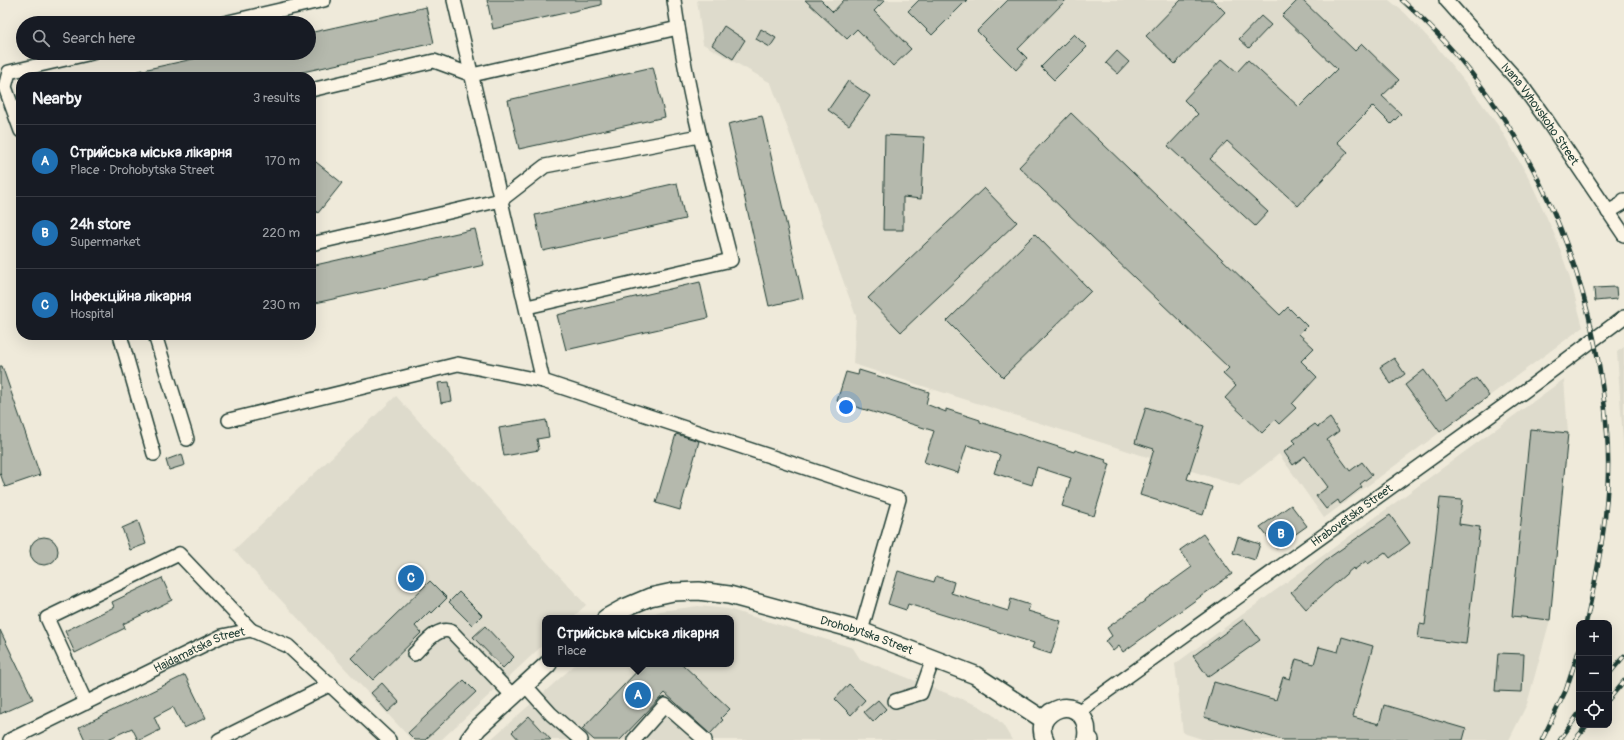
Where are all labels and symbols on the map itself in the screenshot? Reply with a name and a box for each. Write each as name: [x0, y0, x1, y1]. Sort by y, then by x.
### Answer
street label: Ivana Vyhovskoho Street: [1498, 60, 1582, 168]
your location: [836, 397, 856, 417]
street label: Hrabovetska Street: [1308, 481, 1396, 550]
pin: B: [1268, 519, 1294, 549]
pin: C: [398, 563, 424, 593]
street label: Drohobytska Street: [818, 613, 915, 658]
street label: Haidamatska Street: [151, 624, 247, 676]
pin: A: [625, 680, 651, 710]

